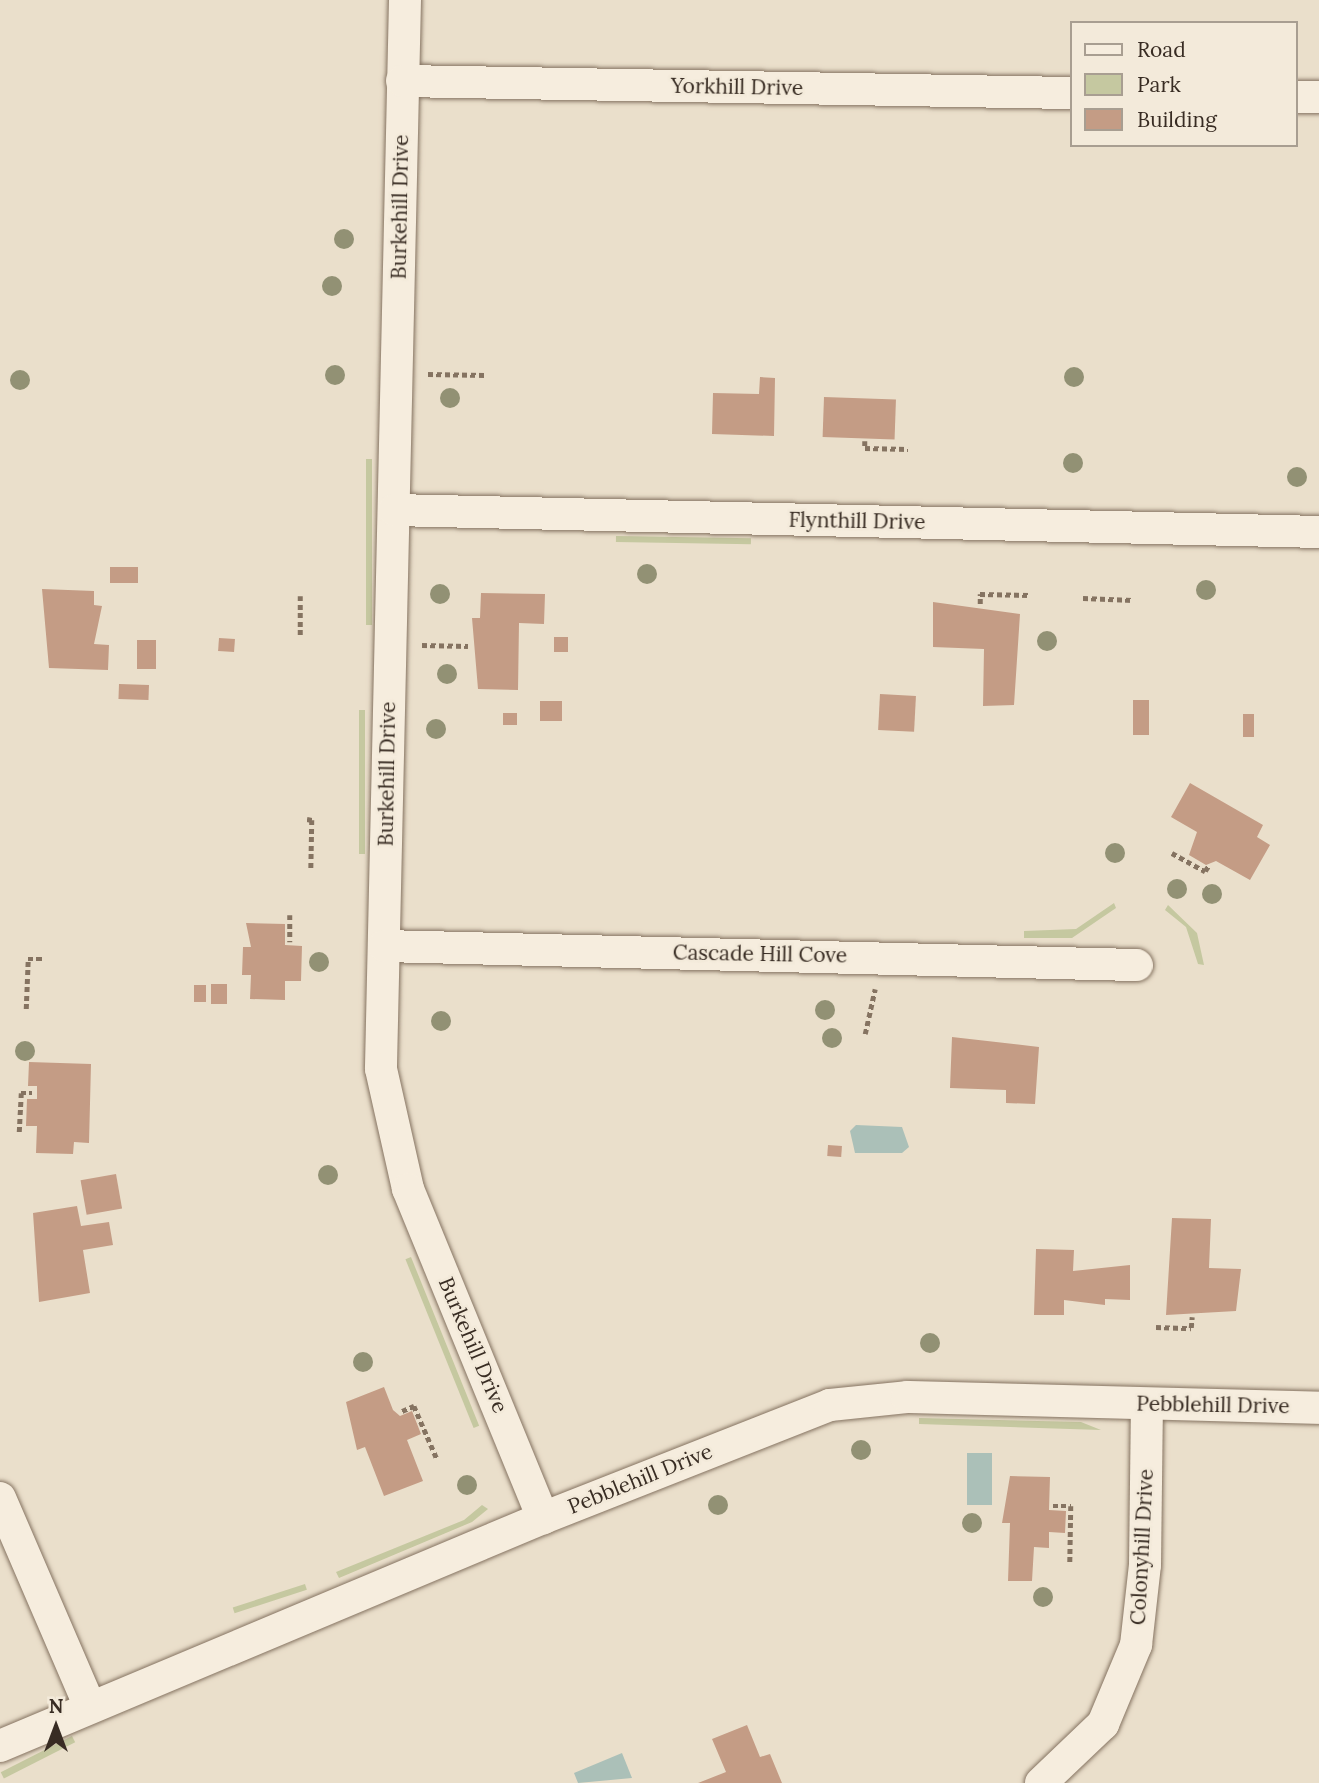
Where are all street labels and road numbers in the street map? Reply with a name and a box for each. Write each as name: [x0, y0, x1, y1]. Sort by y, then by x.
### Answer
street label: Yorkhill Drive: [671, 73, 803, 101]
street label: Burkehill Drive: [386, 134, 414, 280]
street label: Flynthill Drive: [788, 507, 926, 535]
street label: Burkehill Drive: [373, 701, 401, 847]
street label: Cascade Hill Cove: [673, 940, 847, 968]
street label: Burkehill Drive: [433, 1273, 513, 1417]
street label: Pebblehill Drive: [1136, 1391, 1290, 1419]
street label: Pebblehill Drive: [564, 1439, 716, 1519]
street label: Colonyhill Drive: [1125, 1468, 1159, 1626]

